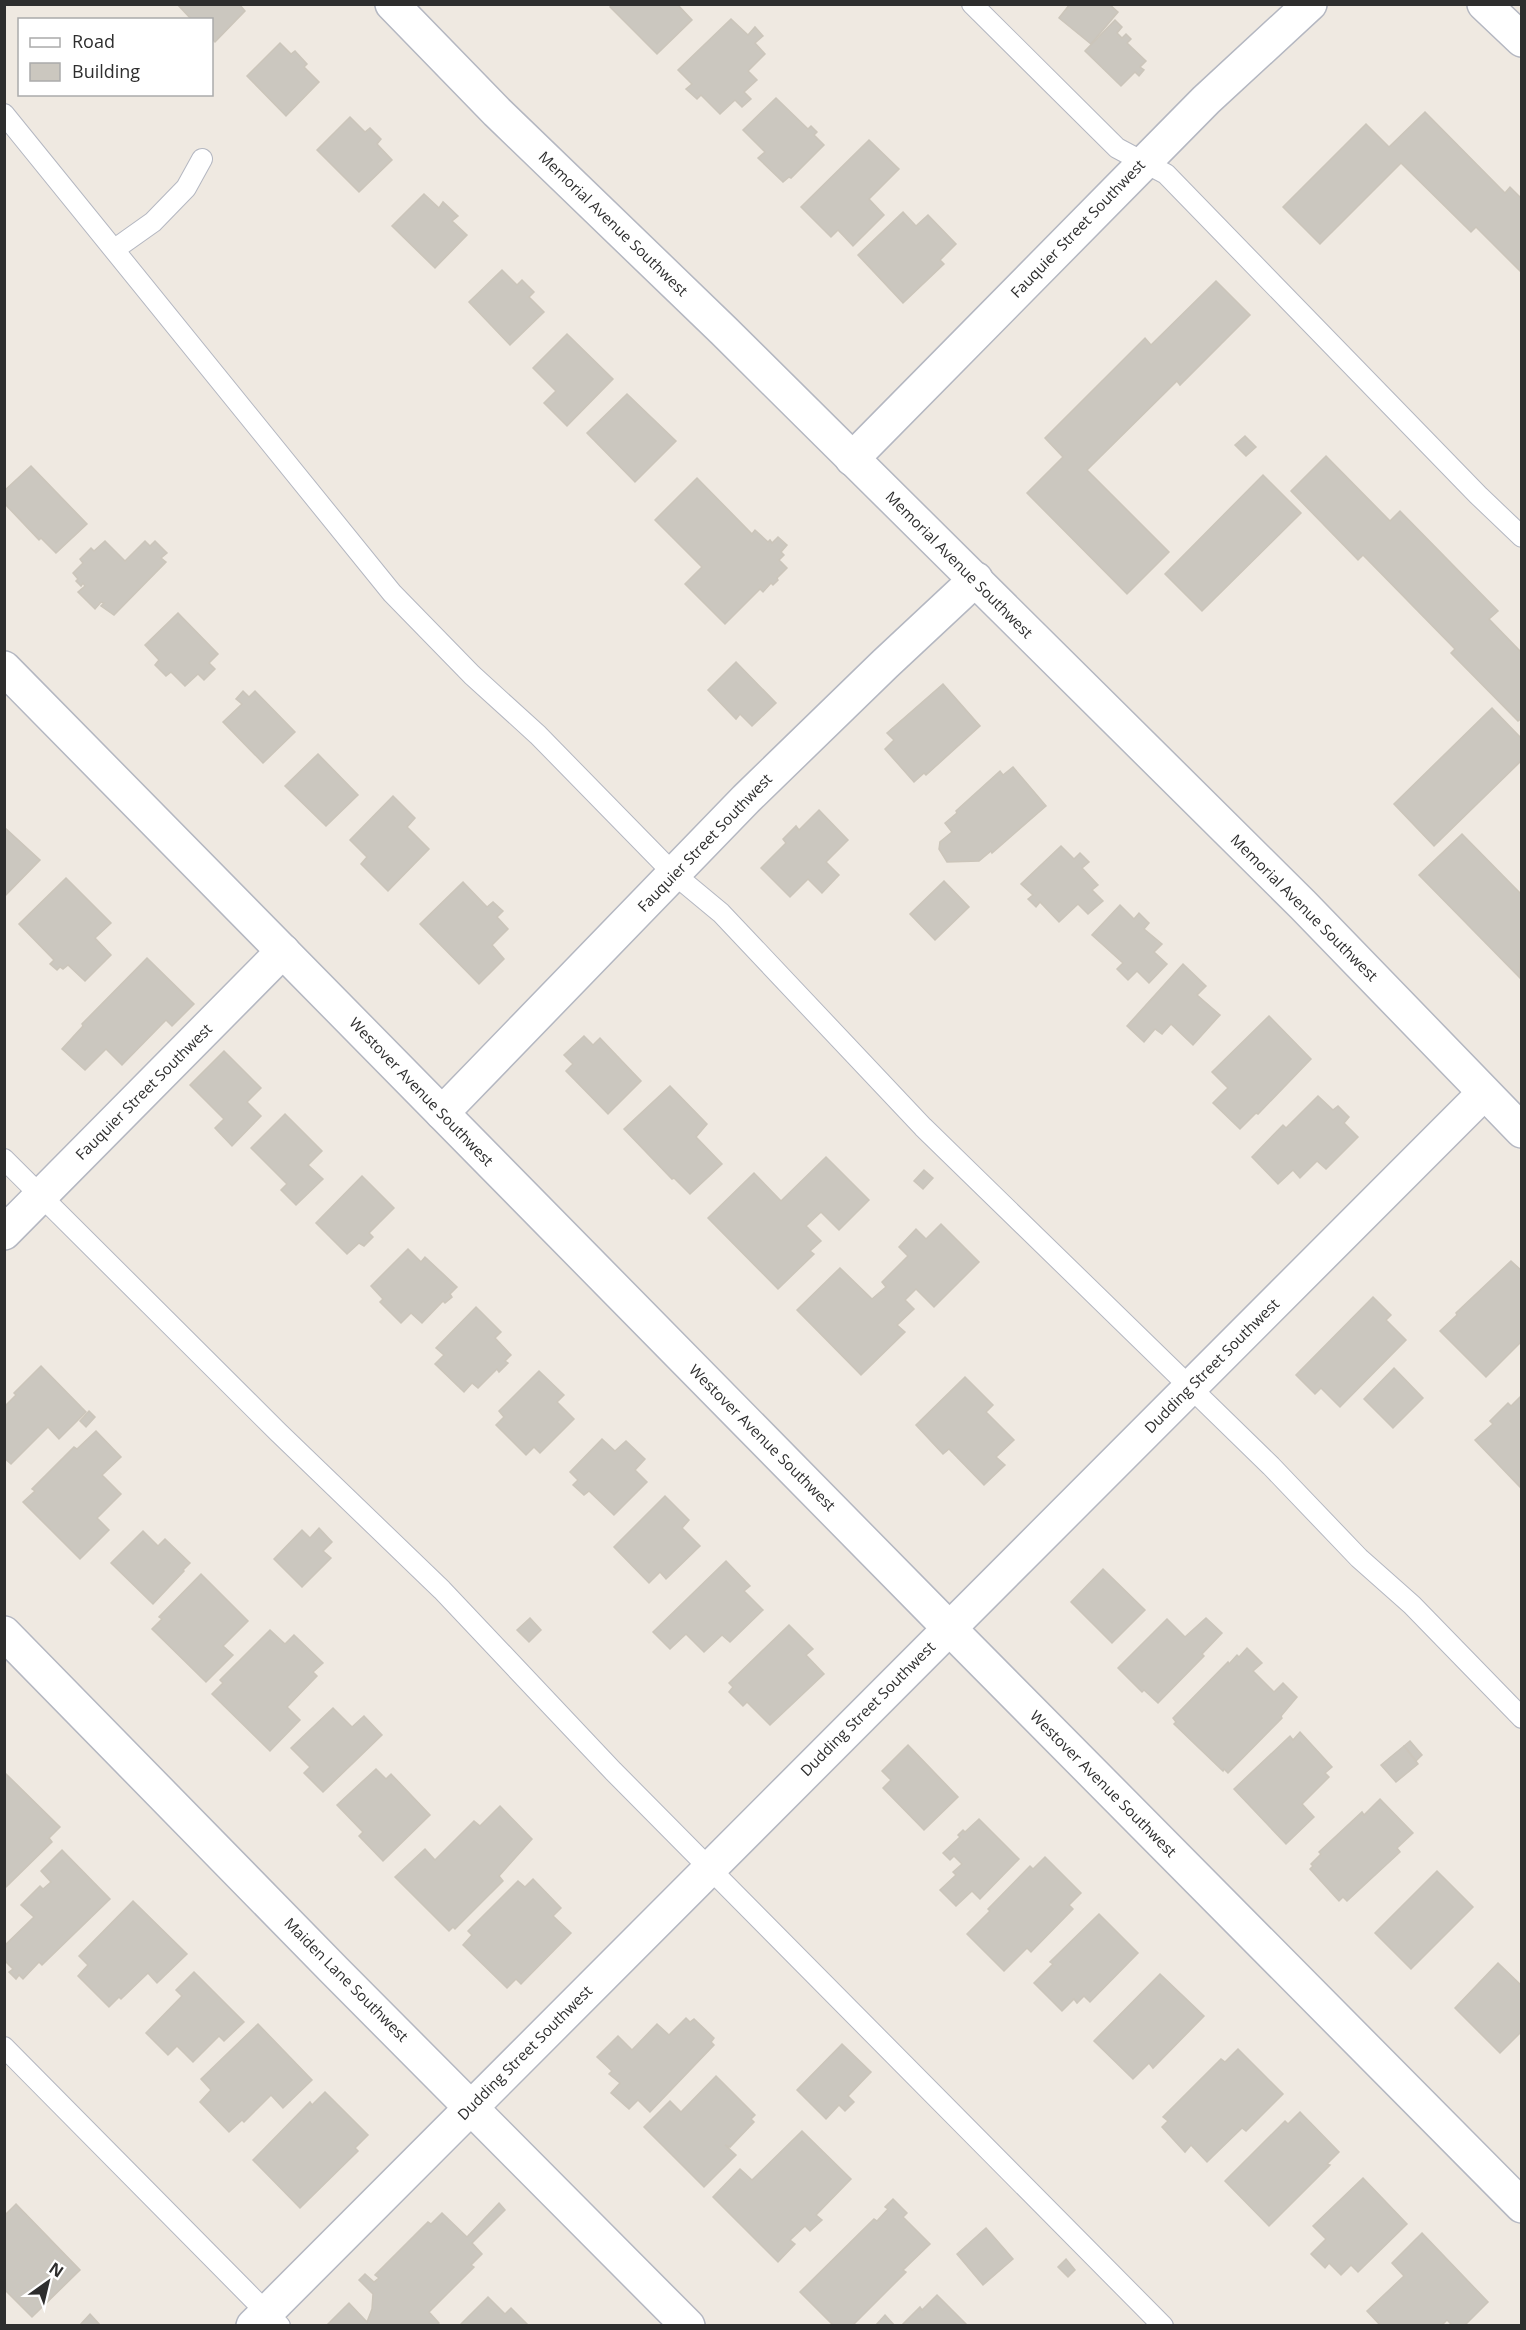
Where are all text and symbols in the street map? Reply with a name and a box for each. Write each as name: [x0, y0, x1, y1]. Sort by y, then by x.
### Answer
legend: [18, 18, 213, 96]
text: Road: [72, 29, 115, 53]
text: Building: [72, 59, 140, 83]
street label: Memorial Avenue Southwest: [535, 146, 693, 300]
street label: Fauquier Street Southwest: [1006, 155, 1149, 302]
street label: Memorial Avenue Southwest: [882, 486, 1038, 642]
street label: Fauquier Street Southwest: [633, 769, 776, 916]
street label: Memorial Avenue Southwest: [1227, 829, 1383, 985]
street label: Westover Avenue Southwest: [345, 1013, 498, 1170]
street label: Fauquier Street Southwest: [71, 1019, 216, 1164]
street label: Dudding Street Southwest: [1140, 1294, 1283, 1437]
street label: Westover Avenue Southwest: [685, 1360, 840, 1515]
street label: Dudding Street Southwest: [796, 1637, 939, 1780]
street label: Westover Avenue Southwest: [1026, 1706, 1181, 1861]
street label: Maiden Lane Southwest: [280, 1913, 413, 2046]
street label: Dudding Street Southwest: [453, 1981, 596, 2124]
north arrow: [18, 2252, 78, 2312]
text: N: [45, 2257, 68, 2282]

